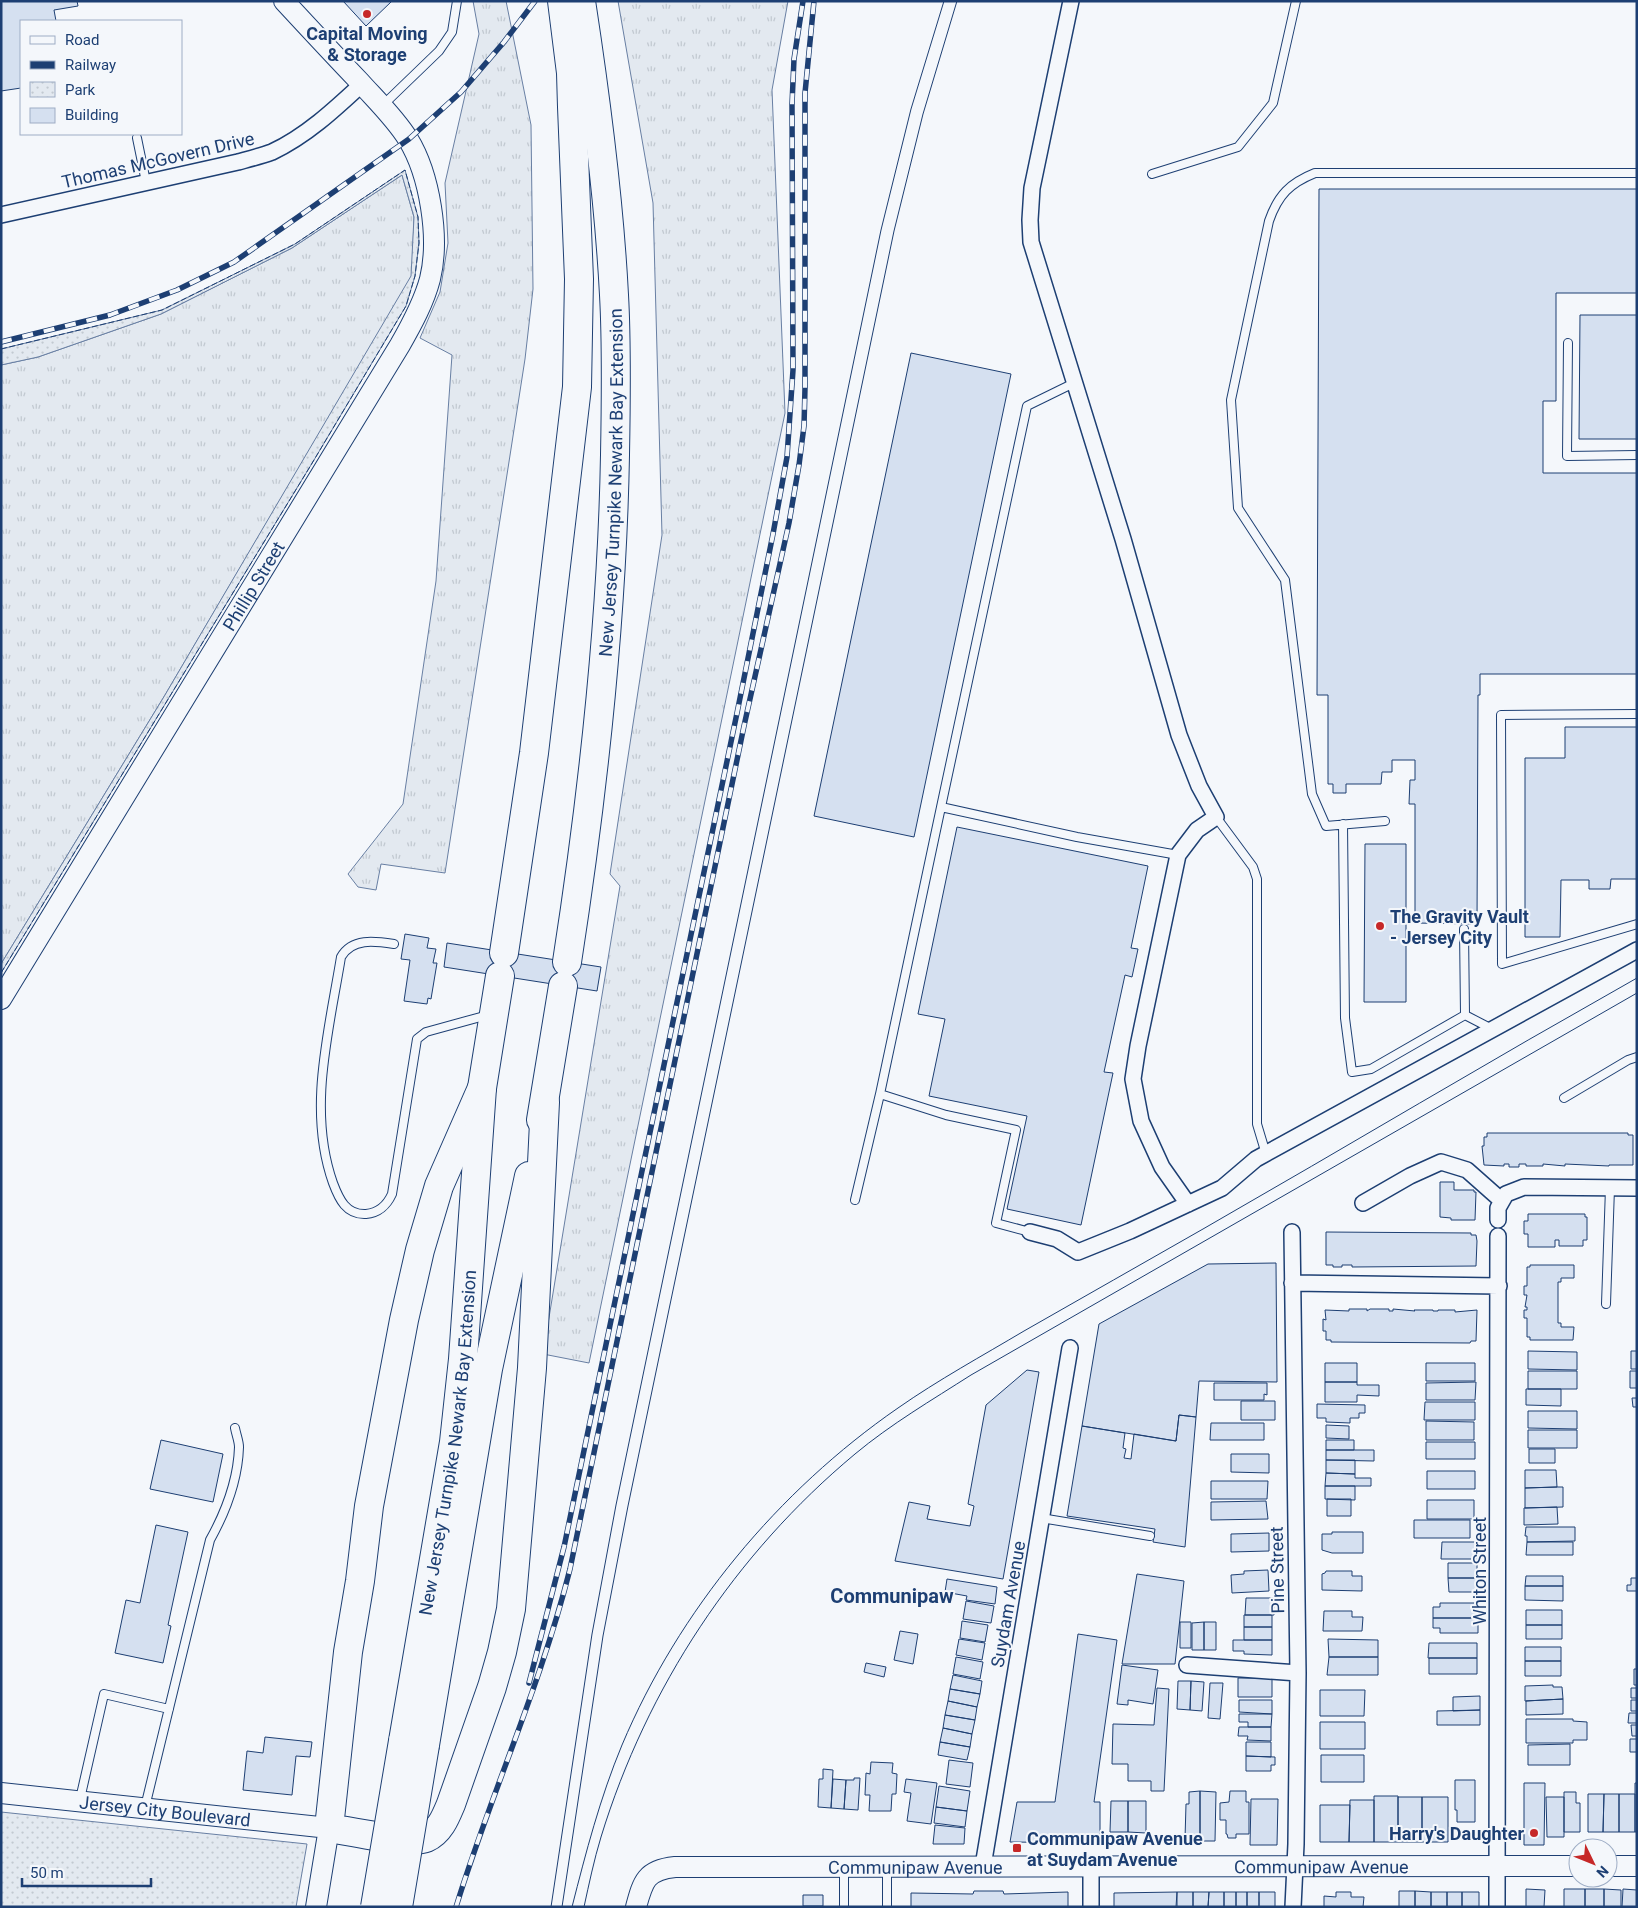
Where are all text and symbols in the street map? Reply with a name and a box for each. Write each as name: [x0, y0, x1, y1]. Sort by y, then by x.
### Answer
marker: Capital Moving & Storage: [361, 8, 373, 20]
legend: [20, 20, 182, 135]
place label: Capital Moving & Storage: [306, 23, 428, 65]
text: Road: [65, 31, 99, 49]
text: Railway: [65, 56, 116, 74]
text: Park: [65, 81, 96, 99]
text: Building: [65, 106, 119, 124]
street label: Thomas McGovern Drive: [60, 128, 256, 192]
street label: New Jersey Turnpike Newark Bay Extension: [594, 308, 627, 657]
street label: Phillip Street: [218, 537, 288, 634]
place label: The Gravity Vault - Jersey City: [1390, 906, 1529, 948]
marker: The Gravity Vault - Jersey City: [1374, 920, 1386, 932]
street label: New Jersey Turnpike Newark Bay Extension: [414, 1269, 480, 1617]
street label: Whiton Street: [1469, 1517, 1490, 1625]
street label: Pine Street: [1266, 1526, 1288, 1614]
street label: Suydam Avenue: [987, 1539, 1029, 1669]
district label: Communipaw: [830, 1584, 954, 1608]
street label: Jersey City Boulevard: [78, 1791, 252, 1830]
place label: Harry's Daughter: [1389, 1823, 1524, 1844]
marker: Harry's Daughter: [1528, 1827, 1540, 1839]
place label: Communipaw Avenue at Suydam Avenue: [1027, 1828, 1203, 1870]
north arrow: [1568, 1838, 1618, 1888]
marker: Communipaw Avenue at Suydam Avenue: [1011, 1842, 1023, 1854]
scale bar: [22, 1856, 151, 1888]
street label: Communipaw Avenue: [828, 1856, 1003, 1877]
street label: Communipaw Avenue: [1234, 1856, 1409, 1877]
text: N: [1593, 1863, 1612, 1881]
text: 50 m: [30, 1864, 64, 1882]

